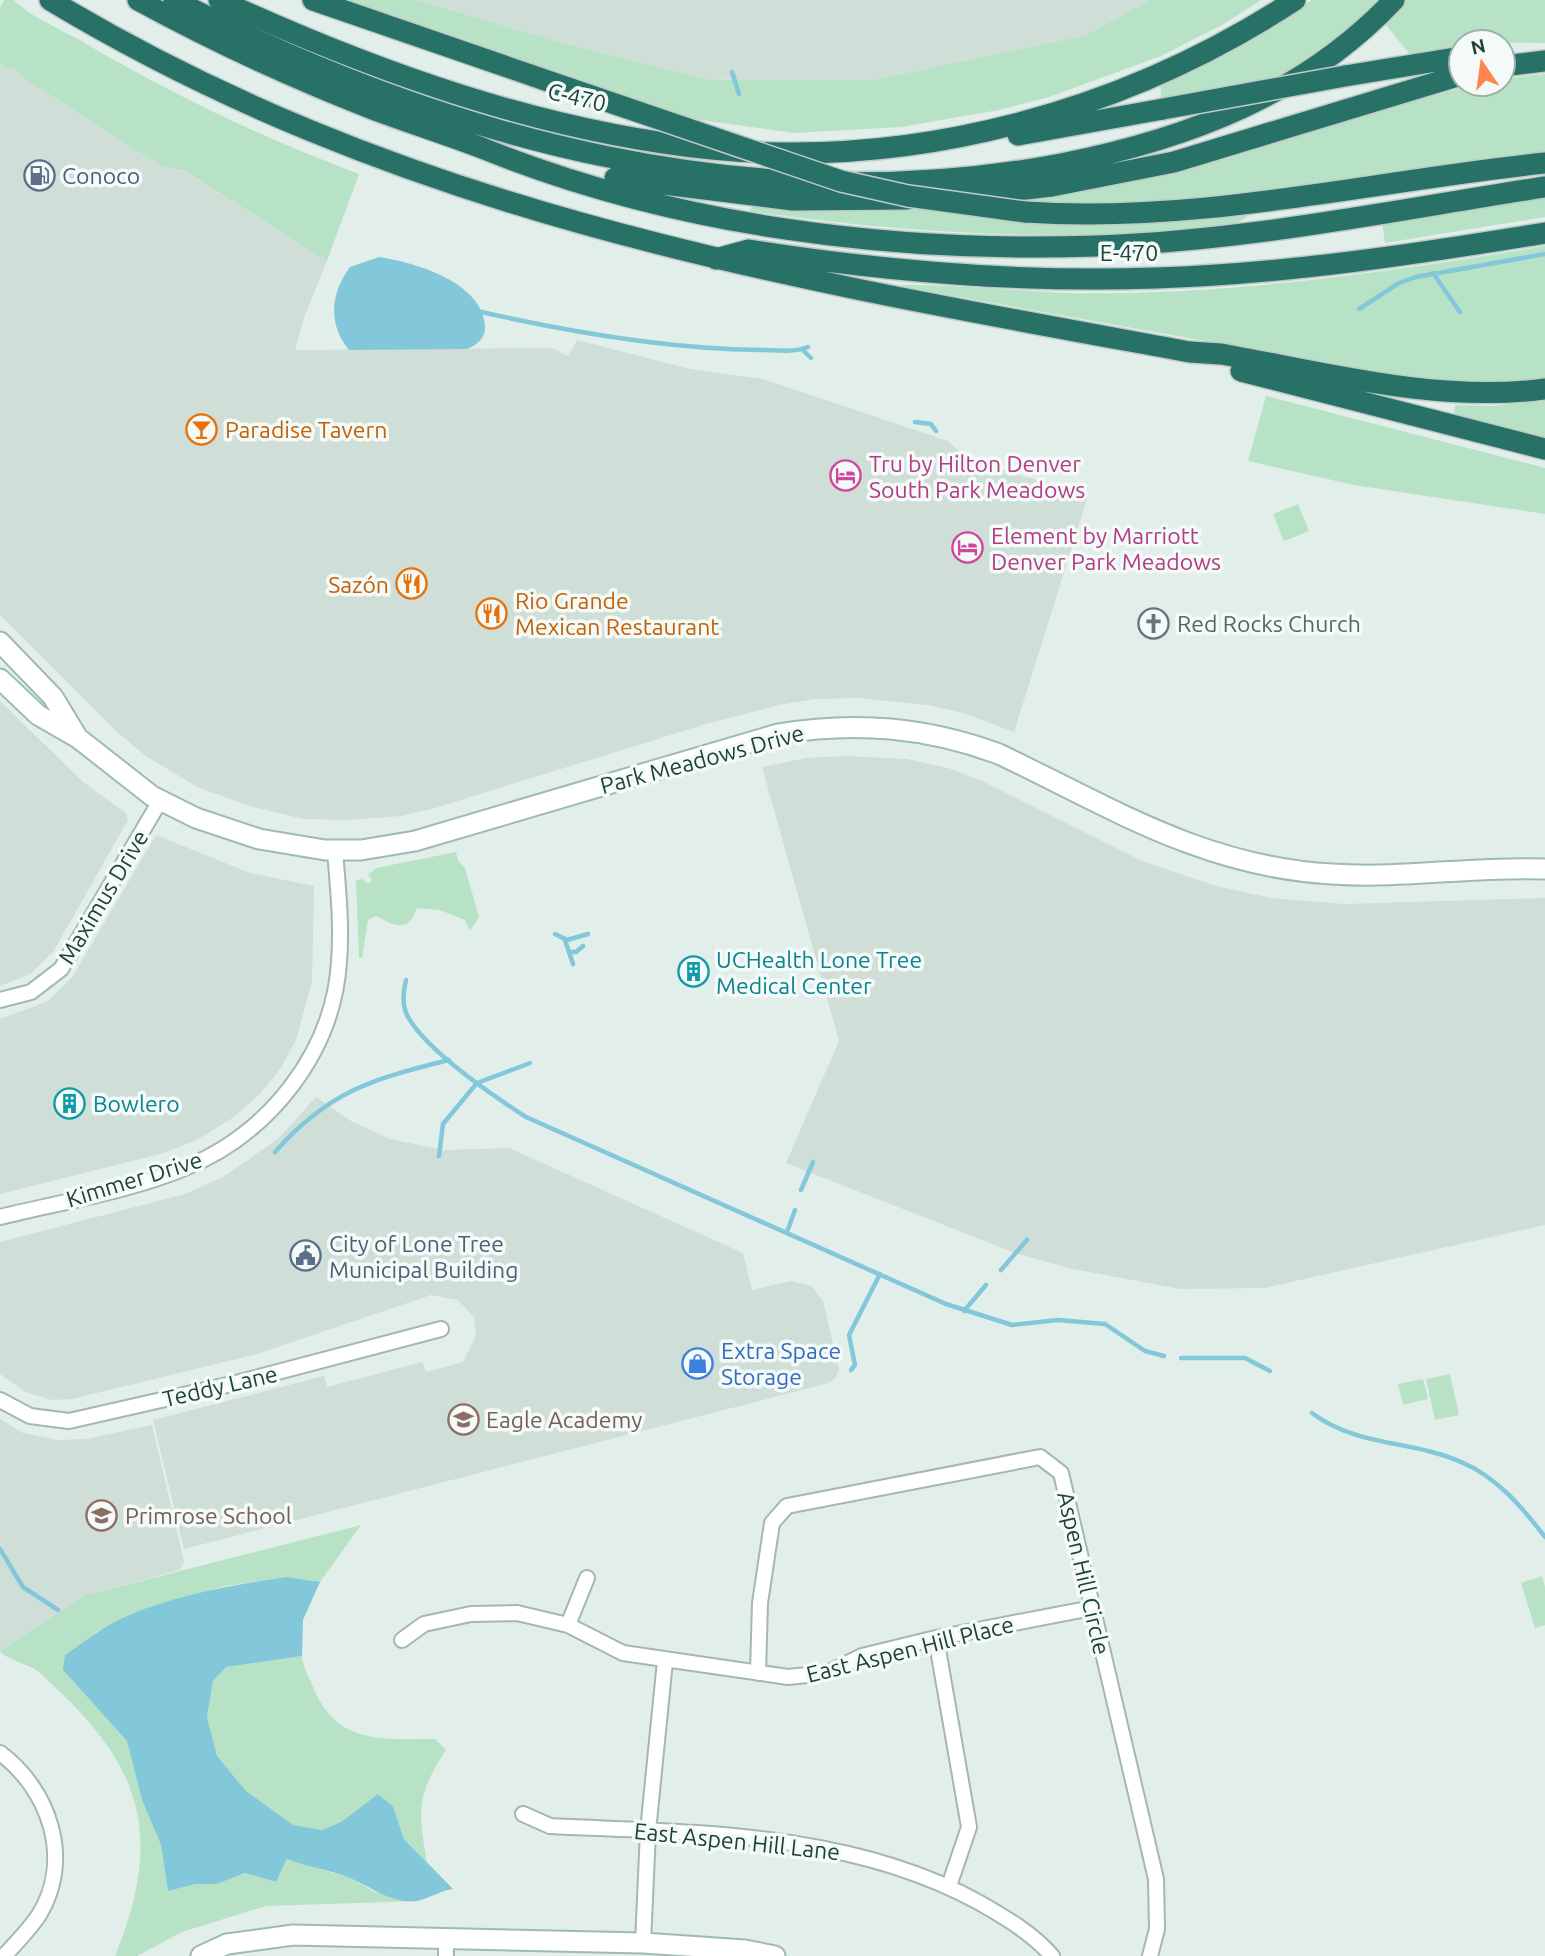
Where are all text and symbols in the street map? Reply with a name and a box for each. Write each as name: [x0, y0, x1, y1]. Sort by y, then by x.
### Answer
north arrow: [1447, 28, 1517, 98]
text: N: [1469, 34, 1488, 59]
street label: C-470: [545, 78, 609, 116]
fuel station icon: Conoco: [22, 158, 56, 192]
place label: Conoco: [62, 163, 140, 188]
street label: E-470: [1100, 240, 1158, 265]
bar icon: Paradise Tavern: [185, 412, 219, 446]
place label: Paradise Tavern: [225, 417, 387, 442]
place label: Tru by Hilton Denver South Park Meadows: [869, 451, 1085, 502]
hotel icon: Tru by Hilton Denver South Park Meadows: [829, 459, 863, 493]
place label: Element by Marriott Denver Park Meadows: [991, 523, 1221, 574]
hotel icon: Element by Marriott Denver Park Meadows: [951, 531, 985, 565]
restaurant icon: Sazón: [395, 567, 429, 601]
place label: Sazón: [328, 572, 389, 597]
place label: Rio Grande Mexican Restaurant: [515, 588, 719, 639]
restaurant icon: Rio Grande Mexican Restaurant: [475, 596, 509, 630]
church icon: Red Rocks Church: [1137, 606, 1171, 640]
place label: Red Rocks Church: [1177, 611, 1361, 636]
street label: Park Meadows Drive: [597, 720, 807, 798]
street label: Maximus Drive: [53, 826, 153, 968]
place label: UCHealth Lone Tree Medical Center: [716, 947, 922, 998]
building icon: UCHealth Lone Tree Medical Center: [676, 955, 710, 989]
building icon: Bowlero: [53, 1086, 87, 1120]
place label: Bowlero: [93, 1091, 180, 1116]
street label: Kimmer Drive: [63, 1146, 205, 1212]
place label: City of Lone Tree Municipal Building: [329, 1231, 518, 1282]
public building icon: City of Lone Tree Municipal Building: [289, 1239, 323, 1273]
place label: Extra Space Storage: [721, 1338, 841, 1389]
shop icon: Extra Space Storage: [681, 1346, 715, 1380]
street label: Teddy Lane: [160, 1361, 280, 1411]
school or university icon: Eagle Academy: [446, 1402, 480, 1436]
place label: Eagle Academy: [486, 1407, 642, 1432]
street label: Aspen Hill Circle: [1053, 1489, 1115, 1657]
school or university icon: Primrose School: [85, 1498, 119, 1532]
place label: Primrose School: [125, 1503, 292, 1528]
street label: East Aspen Hill Place: [804, 1611, 1016, 1687]
street label: East Aspen Hill Lane: [633, 1818, 841, 1864]

